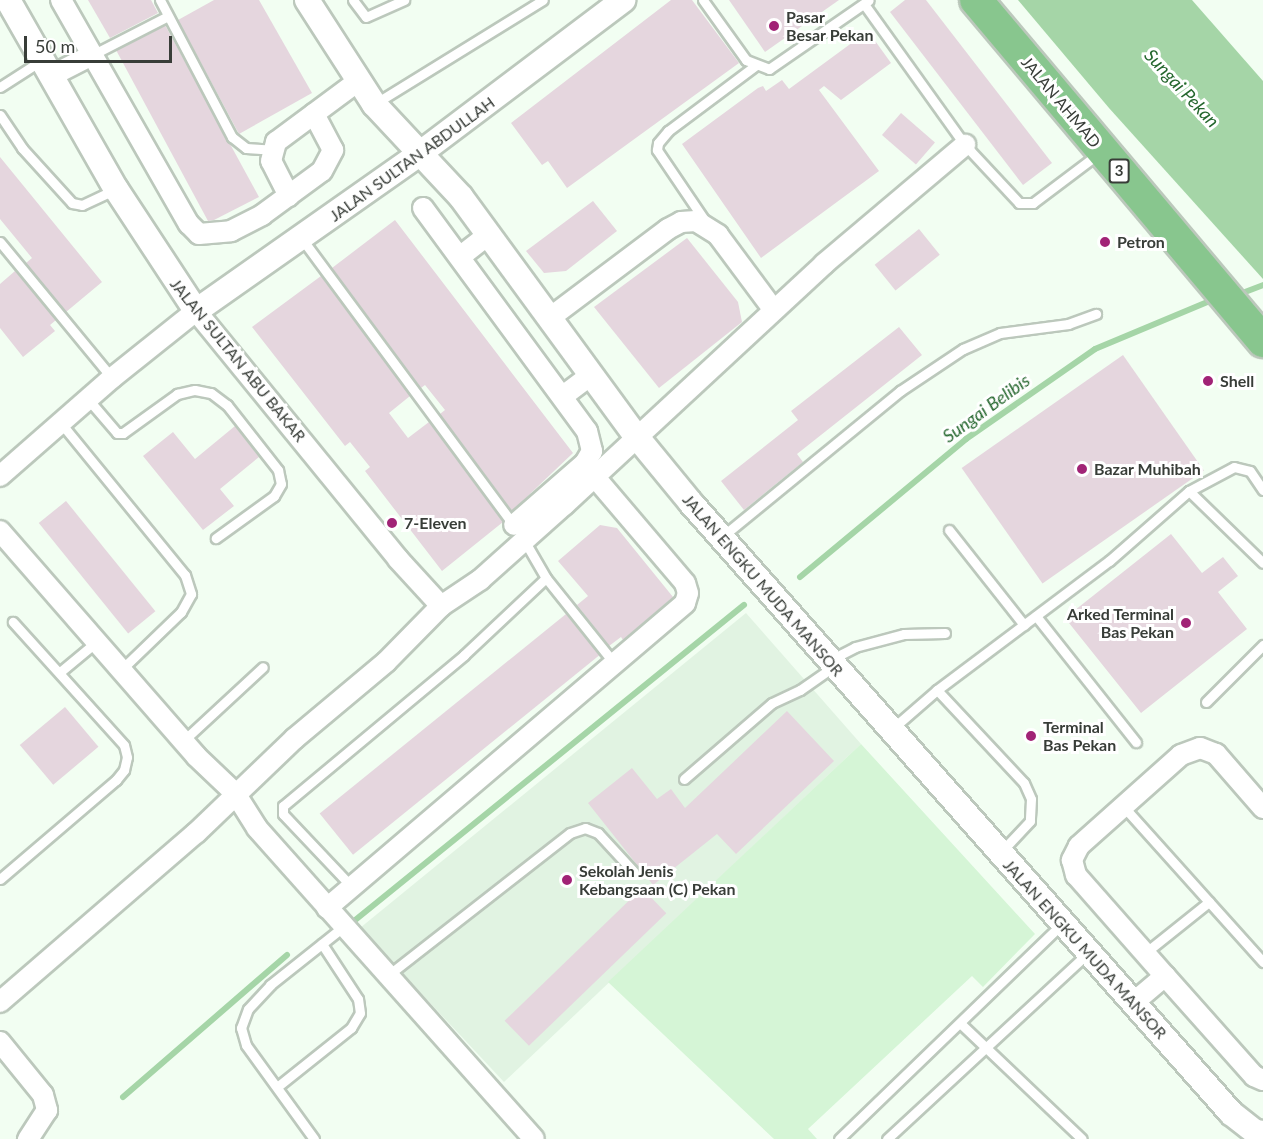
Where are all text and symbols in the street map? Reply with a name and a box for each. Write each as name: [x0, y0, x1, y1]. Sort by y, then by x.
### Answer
place label: Pasar Besar Pekan: [786, 7, 874, 45]
marker: Pasar Besar Pekan: [767, 19, 781, 33]
scale bar: [27, 24, 176, 62]
text: 50 m: [35, 35, 75, 57]
water label: Sungai Pekan: [1140, 44, 1224, 132]
street label: JALAN AHMAD: [1017, 52, 1105, 152]
street label: JALAN SULTAN ABDULLAH: [325, 92, 499, 226]
road number: 3: [1108, 159, 1130, 183]
place label: Petron: [1117, 232, 1165, 252]
marker: Petron: [1098, 235, 1112, 249]
street label: JALAN SULTAN ABU BAKAR: [166, 274, 310, 446]
water label: Sungai Belibis: [938, 369, 1034, 447]
place label: Shell: [1220, 371, 1254, 391]
marker: Shell: [1201, 374, 1215, 388]
place label: Bazar Muhibah: [1094, 459, 1201, 479]
marker: Bazar Muhibah: [1075, 462, 1089, 476]
street label: JALAN ENGKU MUDA MANSOR: [679, 490, 847, 680]
place label: 7-Eleven: [404, 513, 466, 533]
marker: 7-Eleven: [385, 516, 399, 530]
place label: Arked Terminal Bas Pekan: [1067, 604, 1174, 642]
marker: Arked Terminal Bas Pekan: [1179, 616, 1193, 630]
place label: Terminal Bas Pekan: [1043, 717, 1116, 755]
marker: Terminal Bas Pekan: [1024, 729, 1038, 743]
street label: JALAN ENGKU MUDA MANSOR: [999, 855, 1171, 1043]
place label: Sekolah Jenis Kebangsaan (C) Pekan: [579, 861, 735, 899]
marker: Sekolah Jenis Kebangsaan (C) Pekan: [560, 873, 574, 887]

